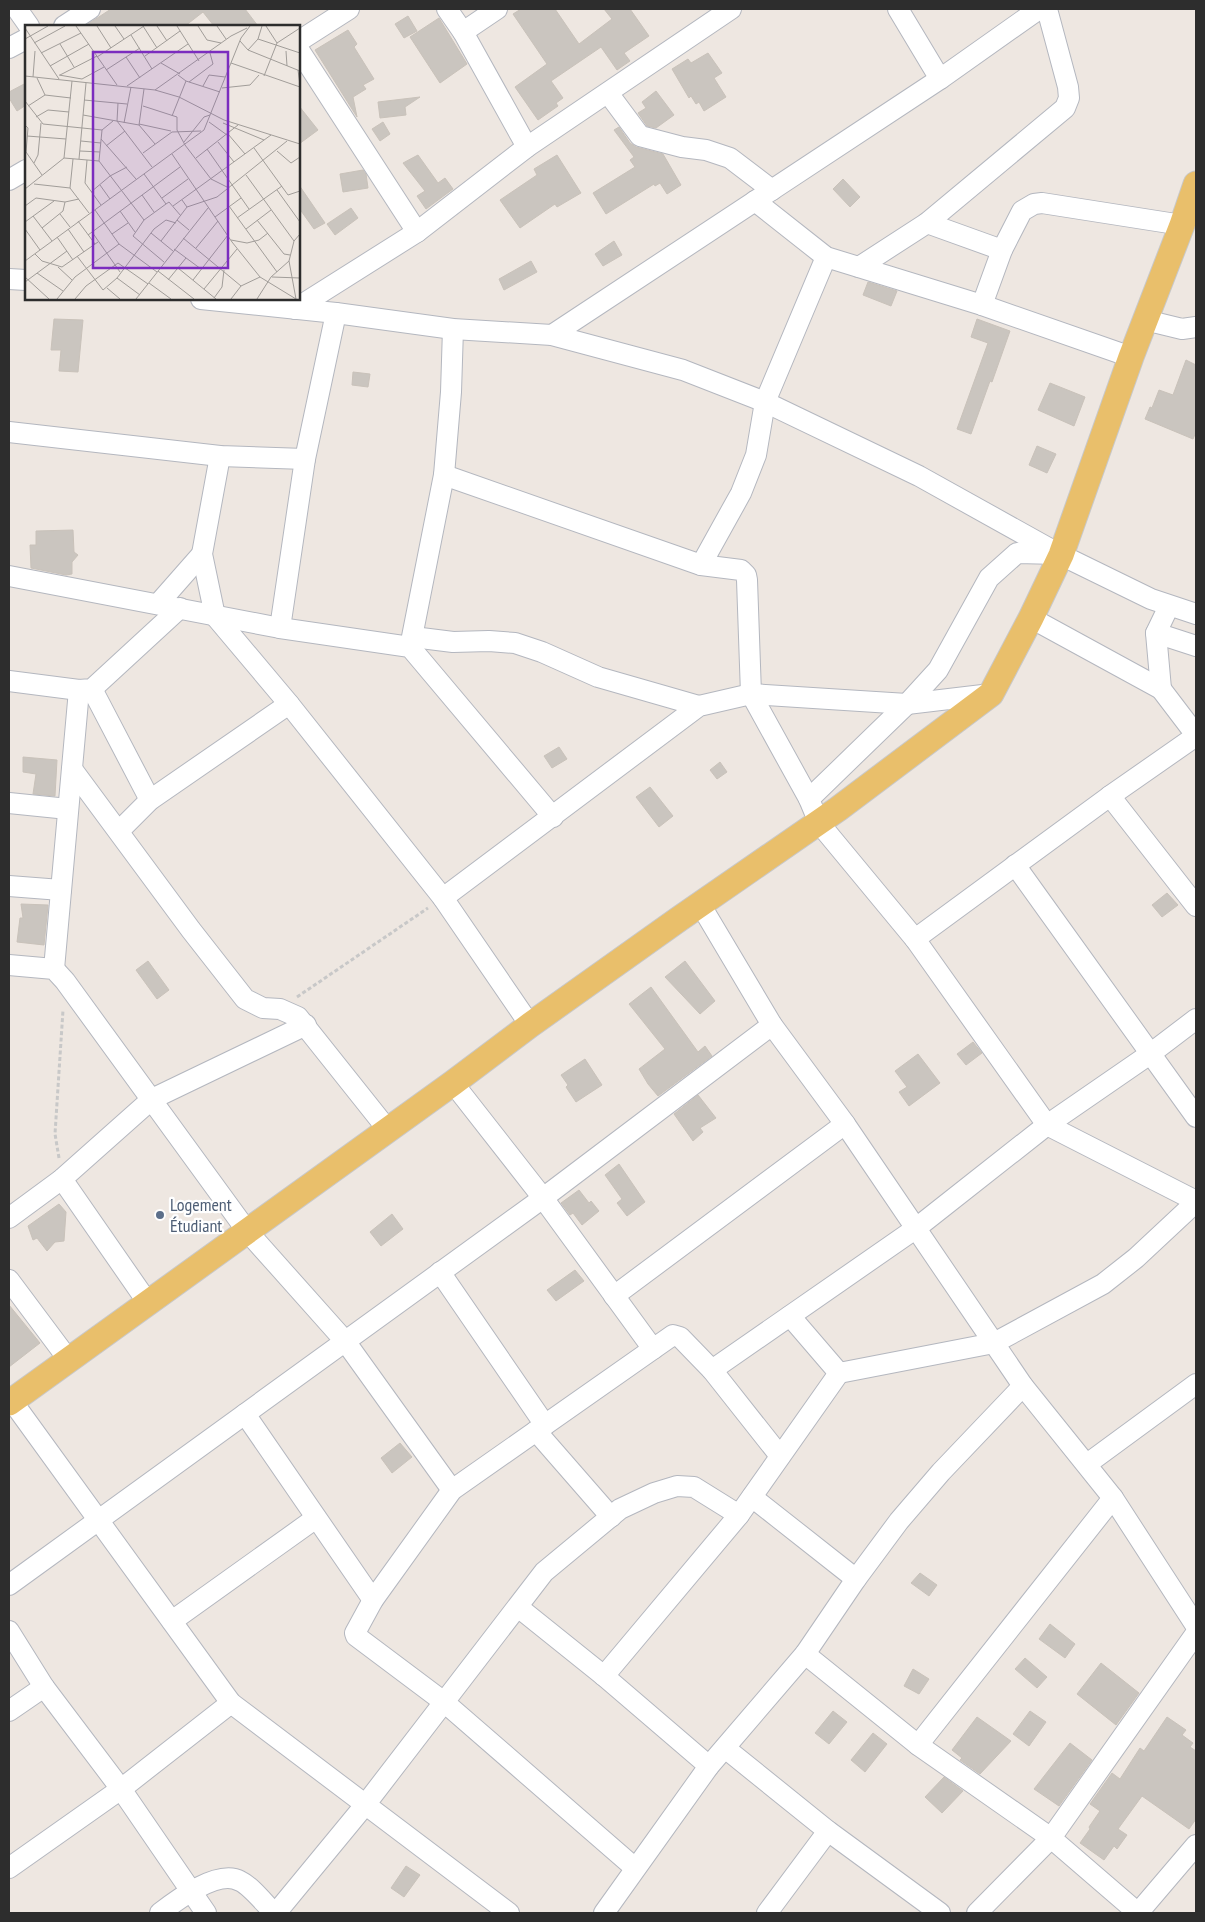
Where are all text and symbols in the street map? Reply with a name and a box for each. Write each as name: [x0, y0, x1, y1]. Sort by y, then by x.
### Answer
inset map: [25, 25, 300, 300]
place label: Logement Étudiant: [170, 1193, 232, 1237]
marker: Logement Étudiant: [154, 1209, 166, 1221]

